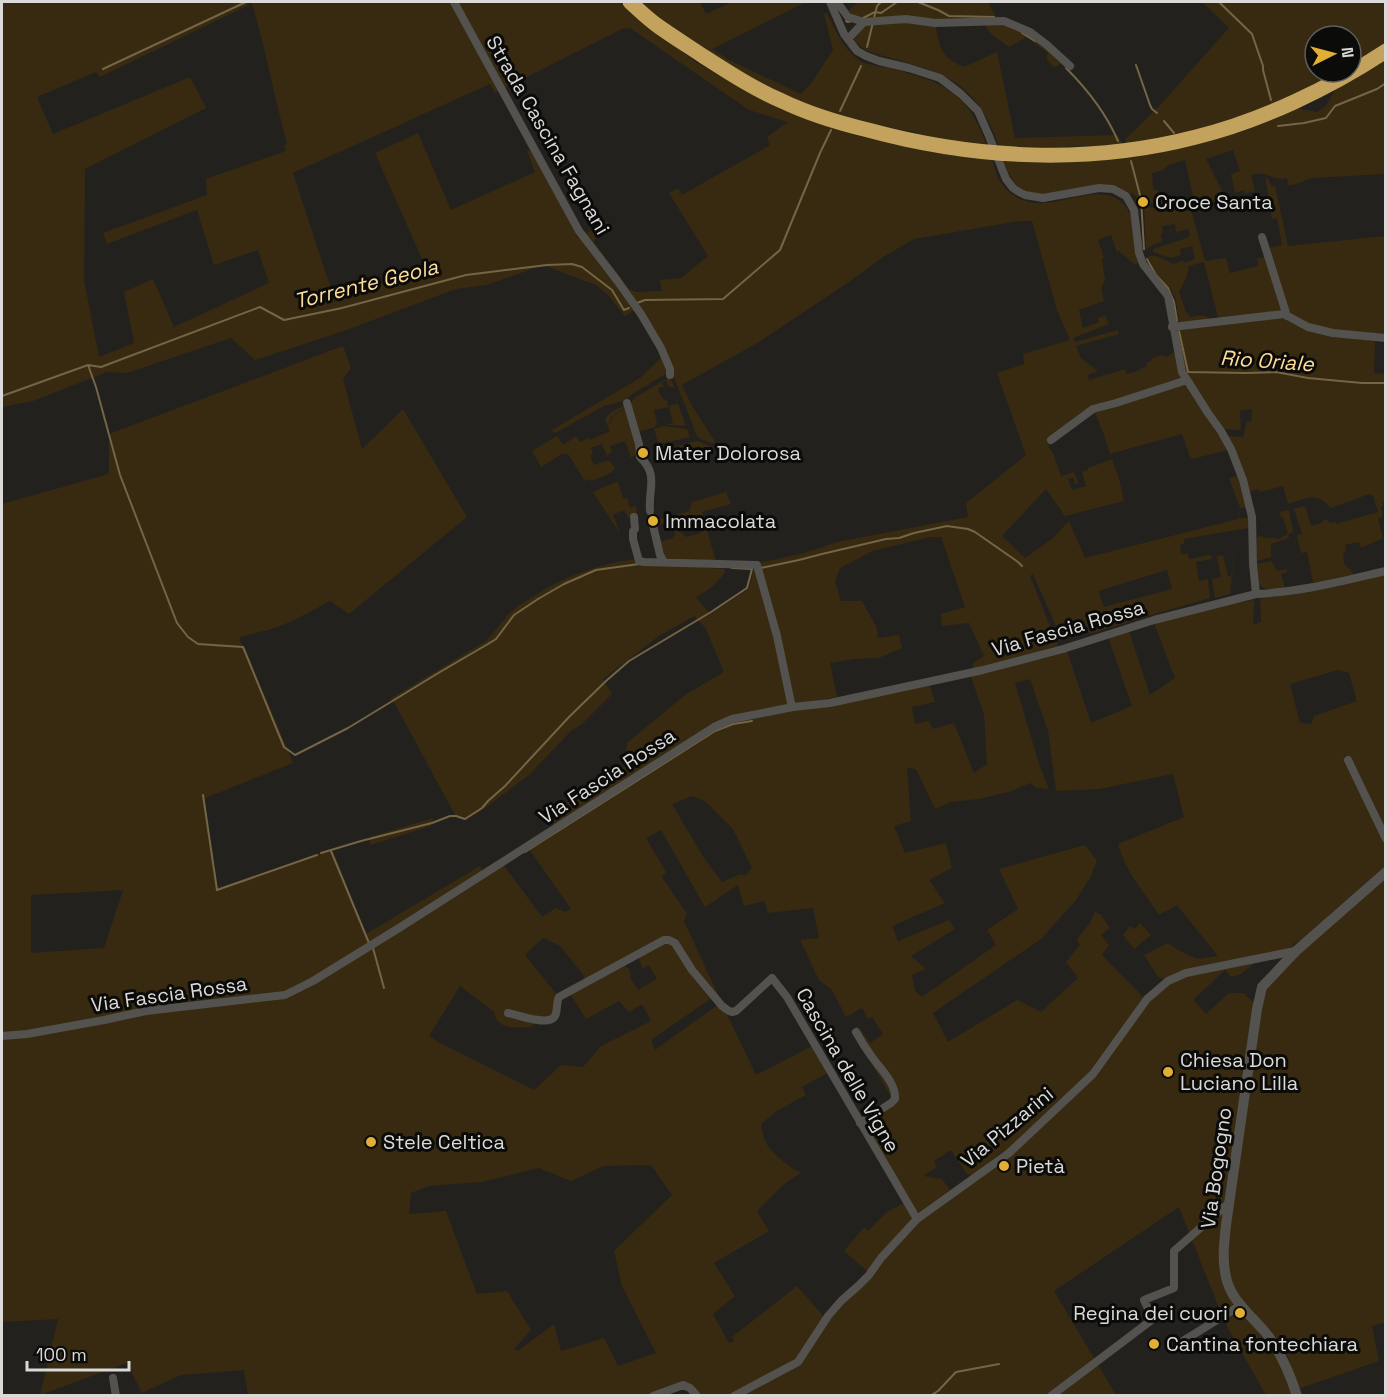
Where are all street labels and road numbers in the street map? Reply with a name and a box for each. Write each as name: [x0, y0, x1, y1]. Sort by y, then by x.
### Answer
street label: Strada Cascina Fagnani: [480, 31, 616, 239]
street label: Via Fascia Rossa: [989, 594, 1147, 662]
street label: Via Fascia Rossa: [534, 722, 680, 830]
street label: Via Fascia Rossa: [89, 970, 249, 1018]
street label: Cascina delle Vigne: [790, 983, 906, 1157]
street label: Via Pizzarini: [955, 1081, 1059, 1173]
street label: Via Bogogno: [1195, 1106, 1237, 1230]

